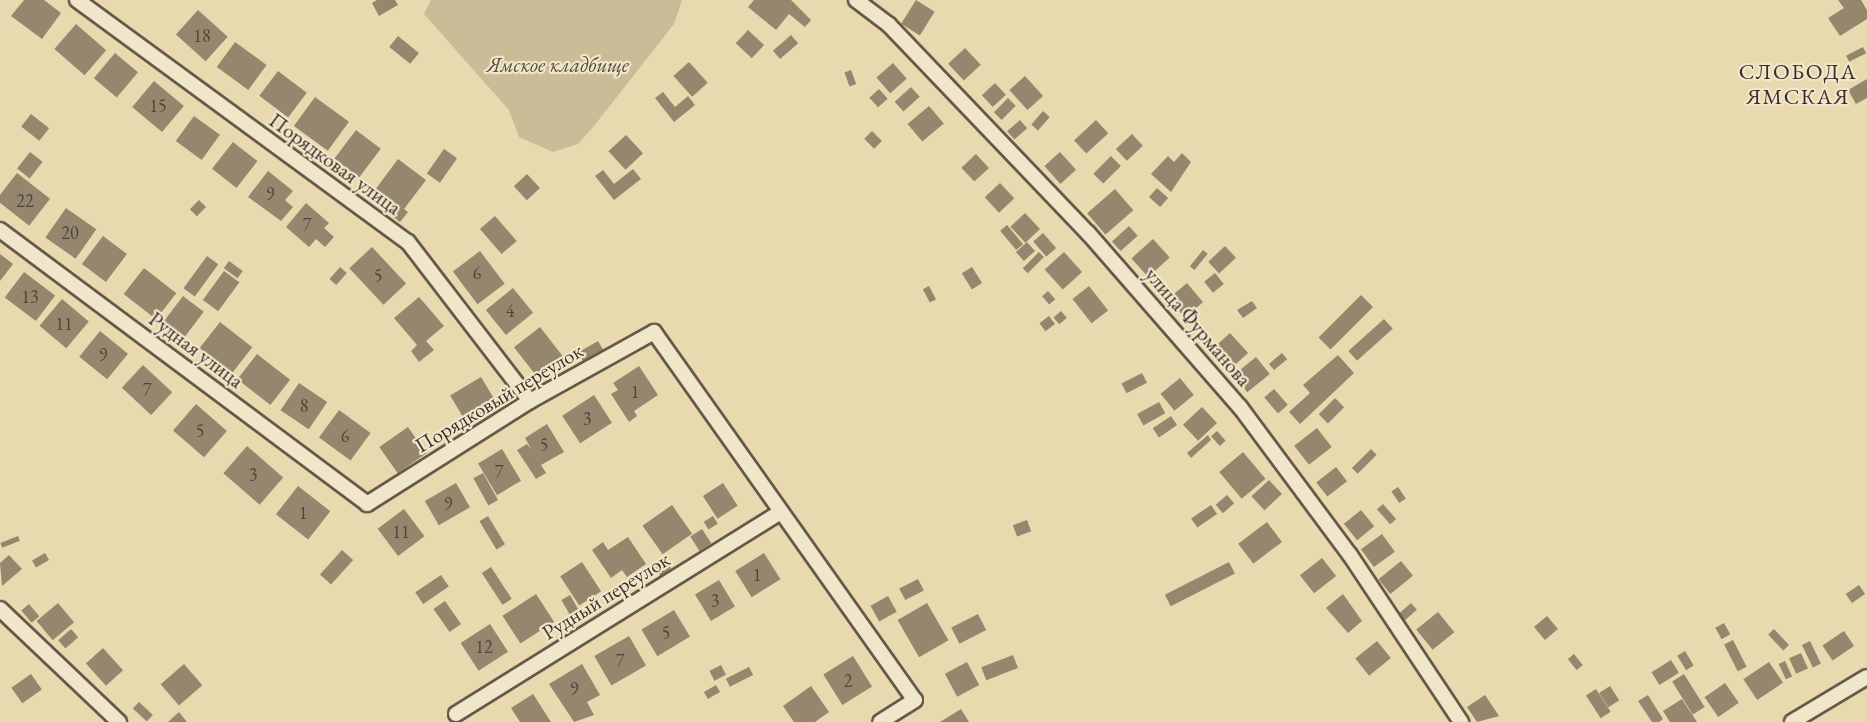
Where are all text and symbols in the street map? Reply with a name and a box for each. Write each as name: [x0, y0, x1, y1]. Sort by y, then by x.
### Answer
house number: 18: [193, 25, 211, 47]
park label: Ямское кладбище: [487, 52, 629, 78]
district label: СЛОБОДА ЯМСКАЯ: [1739, 58, 1857, 110]
house number: 15: [149, 95, 167, 117]
street label: Порядковая улица: [264, 108, 406, 220]
house number: 9: [266, 183, 274, 205]
house number: 22: [16, 190, 34, 212]
house number: 7: [303, 214, 311, 236]
house number: 20: [61, 222, 79, 244]
house number: 6: [473, 262, 481, 284]
street label: улица Фурманова: [1140, 262, 1256, 392]
house number: 5: [374, 265, 382, 287]
house number: 13: [21, 286, 39, 308]
house number: 4: [506, 300, 514, 322]
street label: Рудная улица: [144, 306, 248, 394]
house number: 11: [55, 313, 73, 335]
street label: Порядковый переулок: [410, 338, 588, 458]
house number: 9: [99, 344, 107, 366]
house number: 7: [143, 379, 151, 401]
house number: 1: [631, 381, 639, 403]
house number: 8: [300, 395, 308, 417]
house number: 3: [583, 408, 591, 430]
house number: 5: [196, 420, 204, 442]
house number: 6: [341, 425, 349, 447]
house number: 5: [540, 434, 548, 456]
house number: 7: [495, 461, 503, 483]
house number: 3: [249, 464, 257, 486]
house number: 9: [444, 493, 452, 515]
house number: 1: [299, 502, 307, 524]
house number: 11: [392, 521, 410, 543]
street label: Рудный переулок: [537, 547, 675, 645]
house number: 1: [753, 564, 761, 586]
house number: 3: [711, 590, 719, 612]
house number: 5: [662, 622, 670, 644]
house number: 12: [475, 636, 493, 658]
house number: 7: [616, 650, 624, 672]
house number: 2: [844, 670, 852, 692]
house number: 9: [570, 678, 578, 700]

